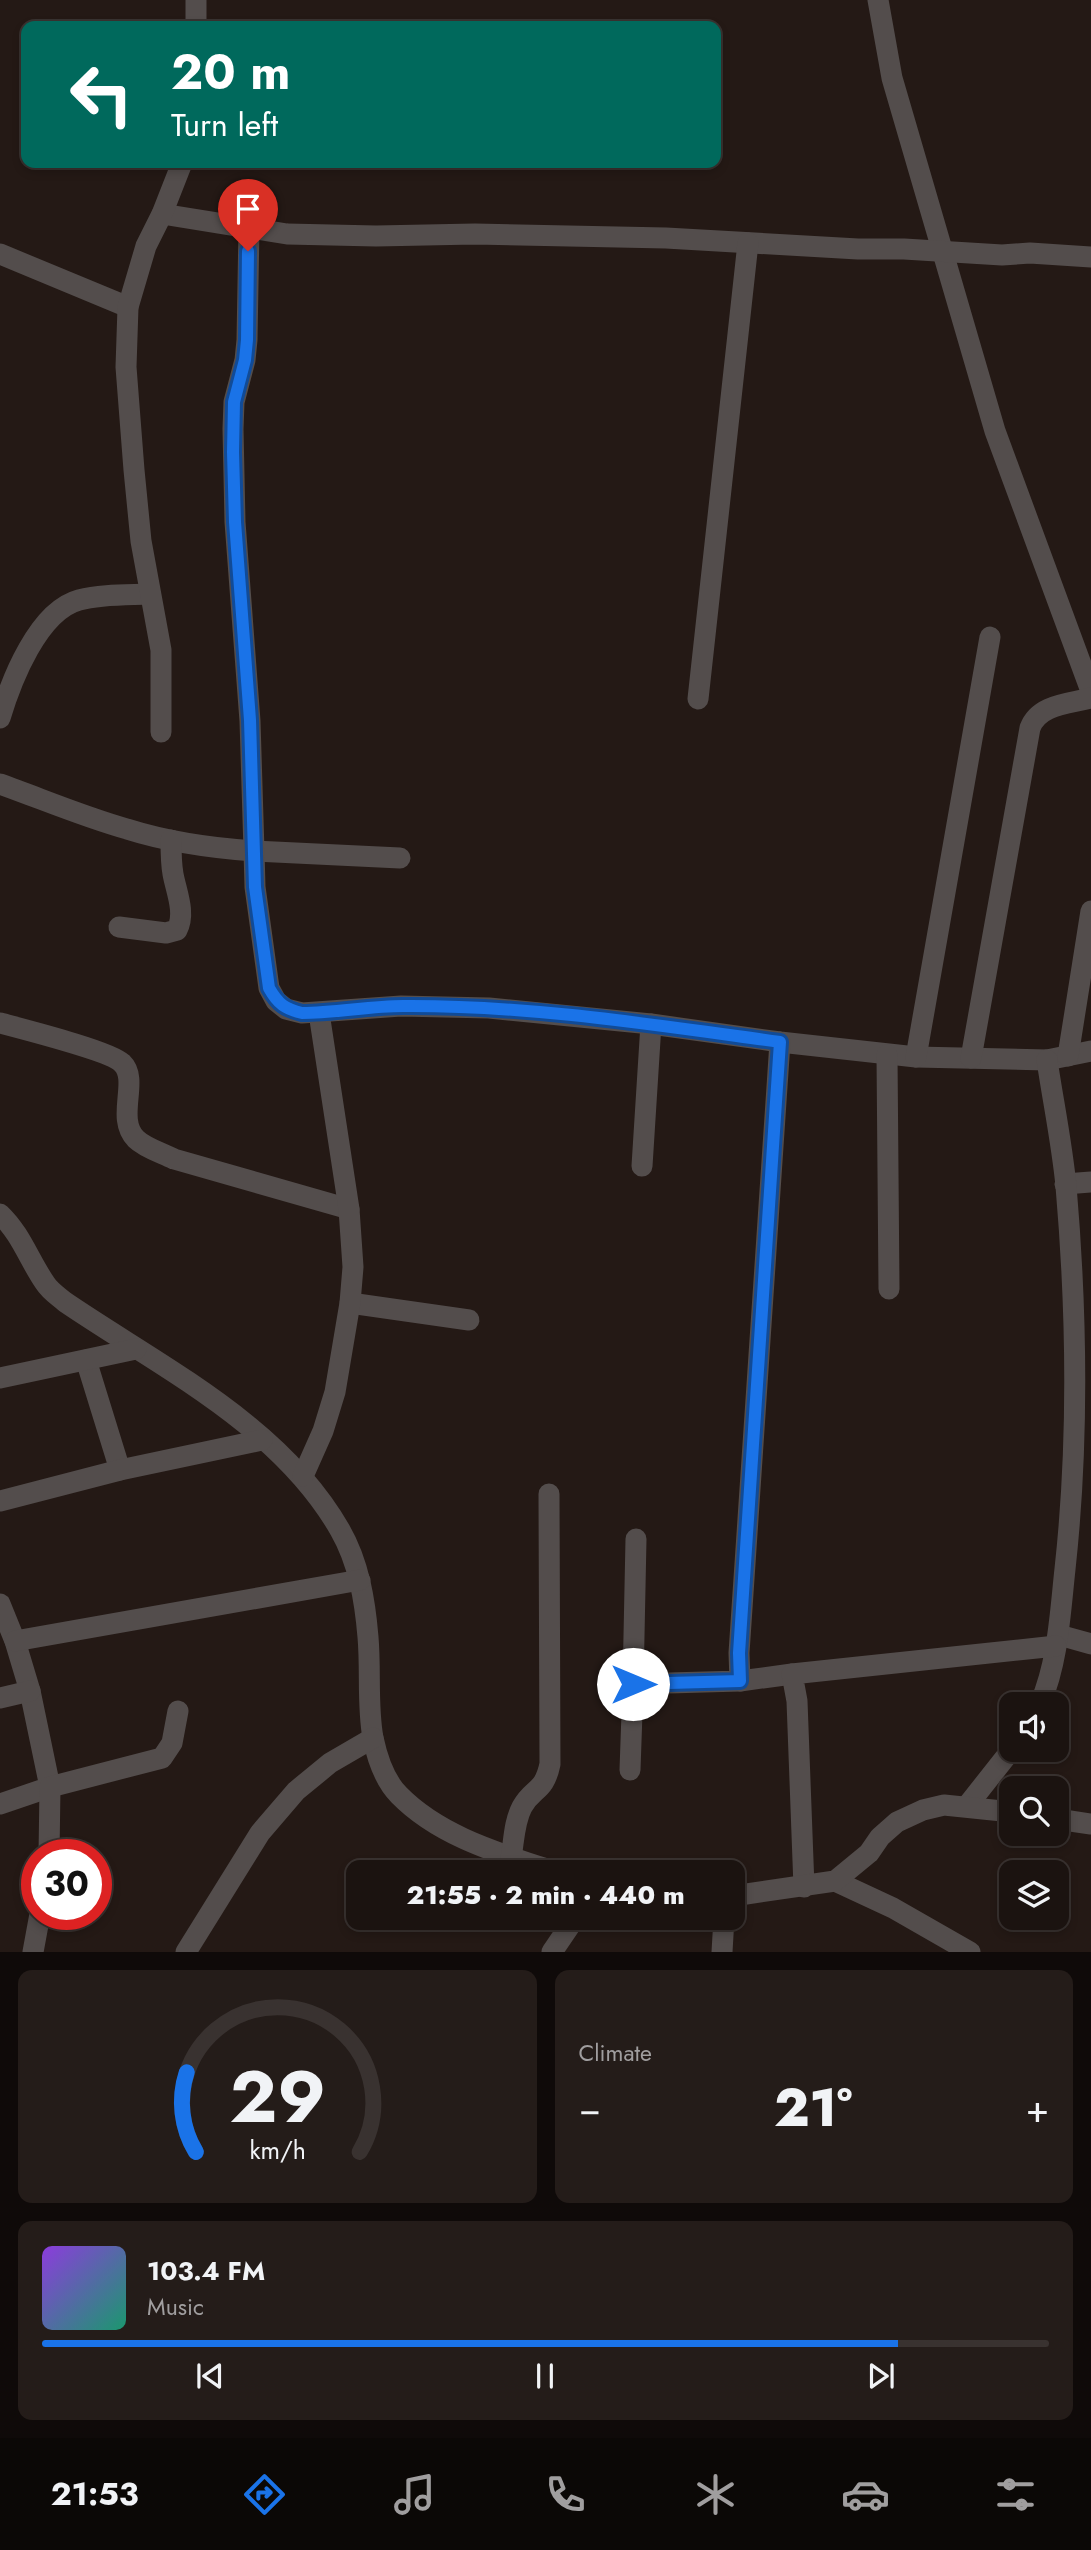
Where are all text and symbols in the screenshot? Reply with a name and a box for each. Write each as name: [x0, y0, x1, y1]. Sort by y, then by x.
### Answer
text: 20 m: [171, 37, 290, 107]
icon: left: [56, 49, 147, 140]
text: Turn left: [171, 102, 278, 148]
pin: [218, 179, 278, 251]
icon: arrive: [229, 190, 267, 228]
position arrow: [596, 1647, 670, 1721]
map controls: [999, 1692, 1069, 1930]
button: sound: [999, 1692, 1069, 1762]
button: search: [999, 1776, 1069, 1846]
speed limit sign: 30: [21, 1839, 112, 1930]
button: layers: [999, 1860, 1069, 1930]
text: 21:55 · 2 min · 440 m: [406, 1876, 685, 1914]
text: Climate: [579, 2036, 652, 2070]
text: 29: [229, 2045, 325, 2150]
text: 21°: [774, 2070, 853, 2146]
text: −: [579, 2081, 601, 2136]
text: +: [1026, 2081, 1049, 2136]
text: km/h: [249, 2132, 306, 2168]
text: 103.4 FM: [147, 2252, 265, 2290]
text: Music: [147, 2290, 204, 2324]
icon: previous: [191, 2357, 229, 2395]
icon: pause: [526, 2357, 564, 2395]
icon: next: [862, 2357, 900, 2395]
icon: directions: [240, 2470, 289, 2519]
icon: music: [390, 2470, 439, 2519]
icon: phone: [541, 2470, 590, 2519]
icon: climate: [691, 2470, 740, 2519]
icon: car: [841, 2470, 890, 2519]
icon: filters: [991, 2470, 1040, 2519]
text: 21:53: [51, 2471, 139, 2517]

